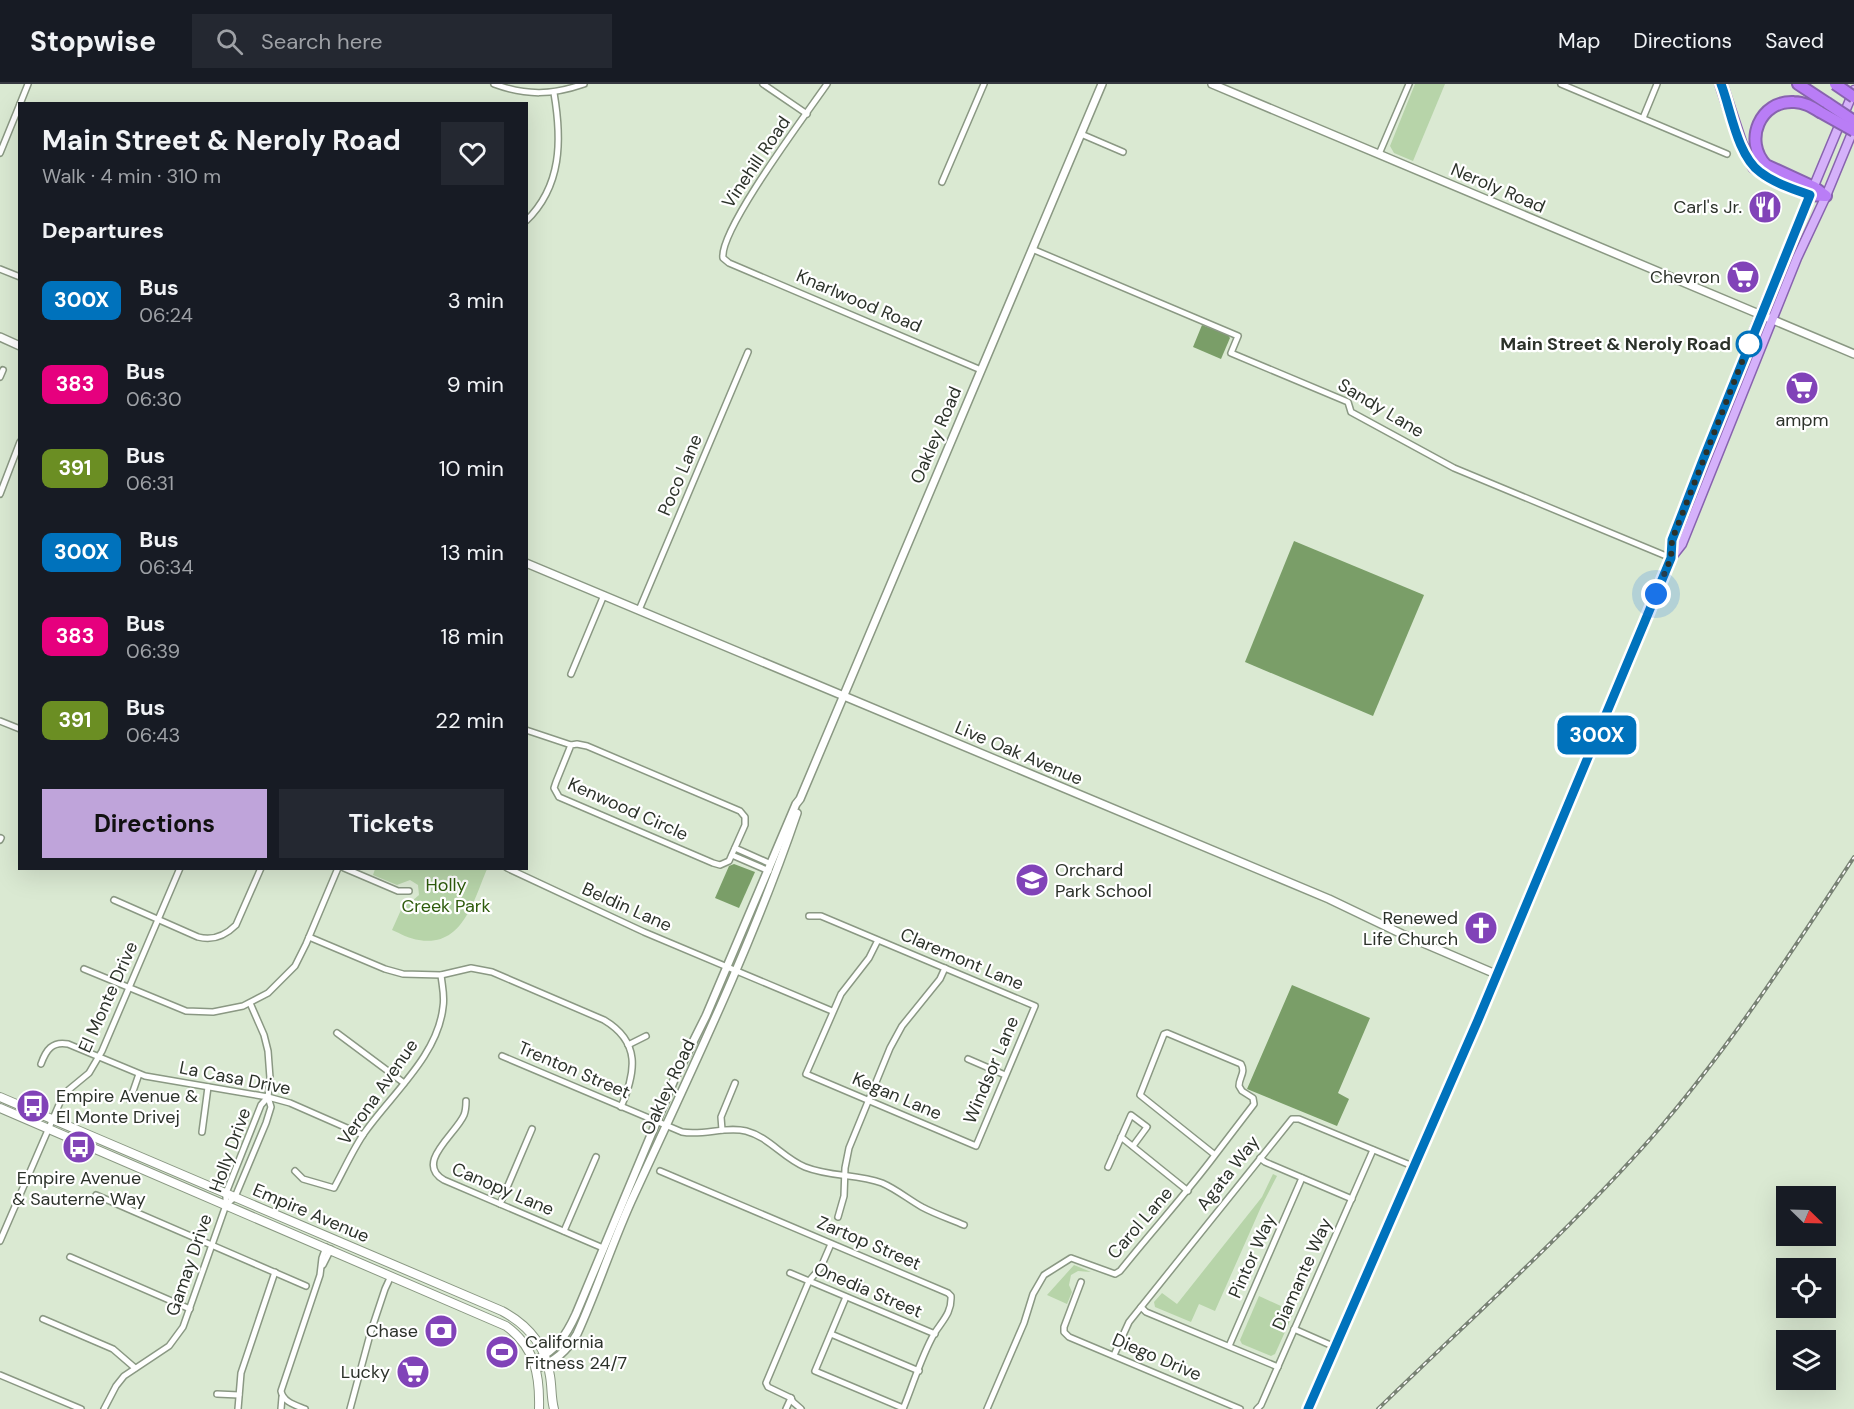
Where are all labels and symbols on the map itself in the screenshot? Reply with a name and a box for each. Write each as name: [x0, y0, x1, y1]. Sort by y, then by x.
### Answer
street label: Vinehill Road: [716, 111, 796, 213]
street label: Neroly Road: [1447, 157, 1549, 219]
restaurant icon: Carl's Jr.: [1747, 189, 1783, 225]
place label: Carl's Jr.: [1673, 195, 1742, 219]
supermarket icon: Chevron: [1725, 259, 1761, 295]
street label: Knarlwood Road: [793, 264, 925, 338]
place label: Chevron: [1650, 265, 1720, 289]
marker: Main Street & Neroly Road: [1736, 331, 1762, 357]
place label: Main Street & Neroly Road: [1500, 332, 1731, 356]
supermarket icon: ampm: [1784, 370, 1820, 406]
street label: Sandy Lane: [1333, 373, 1429, 443]
street label: Oakley Road: [905, 383, 967, 487]
place label: ampm: [1775, 408, 1829, 432]
street label: Poco Lane: [652, 431, 708, 519]
your location: [1641, 579, 1671, 609]
street label: Live Oak Avenue: [951, 715, 1087, 791]
line badge: 300X: [1555, 716, 1639, 754]
street label: Kenwood Circle: [564, 772, 692, 846]
place label: Orchard Park School: [1055, 858, 1152, 903]
school or university icon: Orchard Park School: [1014, 862, 1050, 898]
park label: Holly Creek Park: [401, 873, 491, 918]
street label: Beldin Lane: [578, 877, 676, 937]
place label: Renewed Life Church: [1363, 906, 1458, 951]
church icon: Renewed Life Church: [1463, 910, 1499, 946]
street label: Claremont Lane: [897, 922, 1027, 996]
street label: El Monte Drive: [73, 938, 143, 1056]
street label: Windsor Lane: [958, 1013, 1024, 1127]
street label: Verona Avenue: [333, 1034, 423, 1150]
street label: Oakley Road: [635, 1035, 701, 1139]
street label: Trenton Street: [514, 1036, 634, 1104]
street label: La Casa Drive: [177, 1055, 293, 1101]
street label: Kegan Lane: [849, 1066, 945, 1126]
place label: Empire Avenue & El Monte Drivej: [56, 1084, 198, 1129]
bus stop icon: Empire Avenue & El Monte Drivej: [15, 1088, 51, 1124]
street label: Holly Drive: [204, 1104, 256, 1196]
bus stop icon: Empire Avenue & Sauterne Way: [61, 1129, 97, 1165]
street label: Agata Way: [1191, 1130, 1265, 1216]
street label: Canopy Lane: [448, 1157, 558, 1221]
place label: Empire Avenue & Sauterne Way: [12, 1166, 146, 1211]
street label: Empire Avenue: [249, 1178, 373, 1248]
street label: Carol Lane: [1102, 1182, 1178, 1264]
north arrow: [1776, 1186, 1836, 1246]
street label: Zartop Street: [813, 1210, 925, 1276]
street label: Pintor Way: [1223, 1210, 1281, 1302]
street label: Gamay Drive: [160, 1211, 218, 1319]
street label: Diamante Way: [1267, 1214, 1337, 1334]
street label: Onedia Street: [810, 1256, 926, 1324]
bank icon: Chase: [423, 1313, 459, 1349]
place label: Chase: [366, 1319, 418, 1343]
street label: Diego Drive: [1109, 1327, 1205, 1387]
place label: California Fitness 24/7: [525, 1330, 627, 1375]
sports icon: California Fitness 24/7: [484, 1334, 520, 1370]
supermarket icon: Lucky: [395, 1354, 431, 1390]
place label: Lucky: [341, 1360, 390, 1384]

